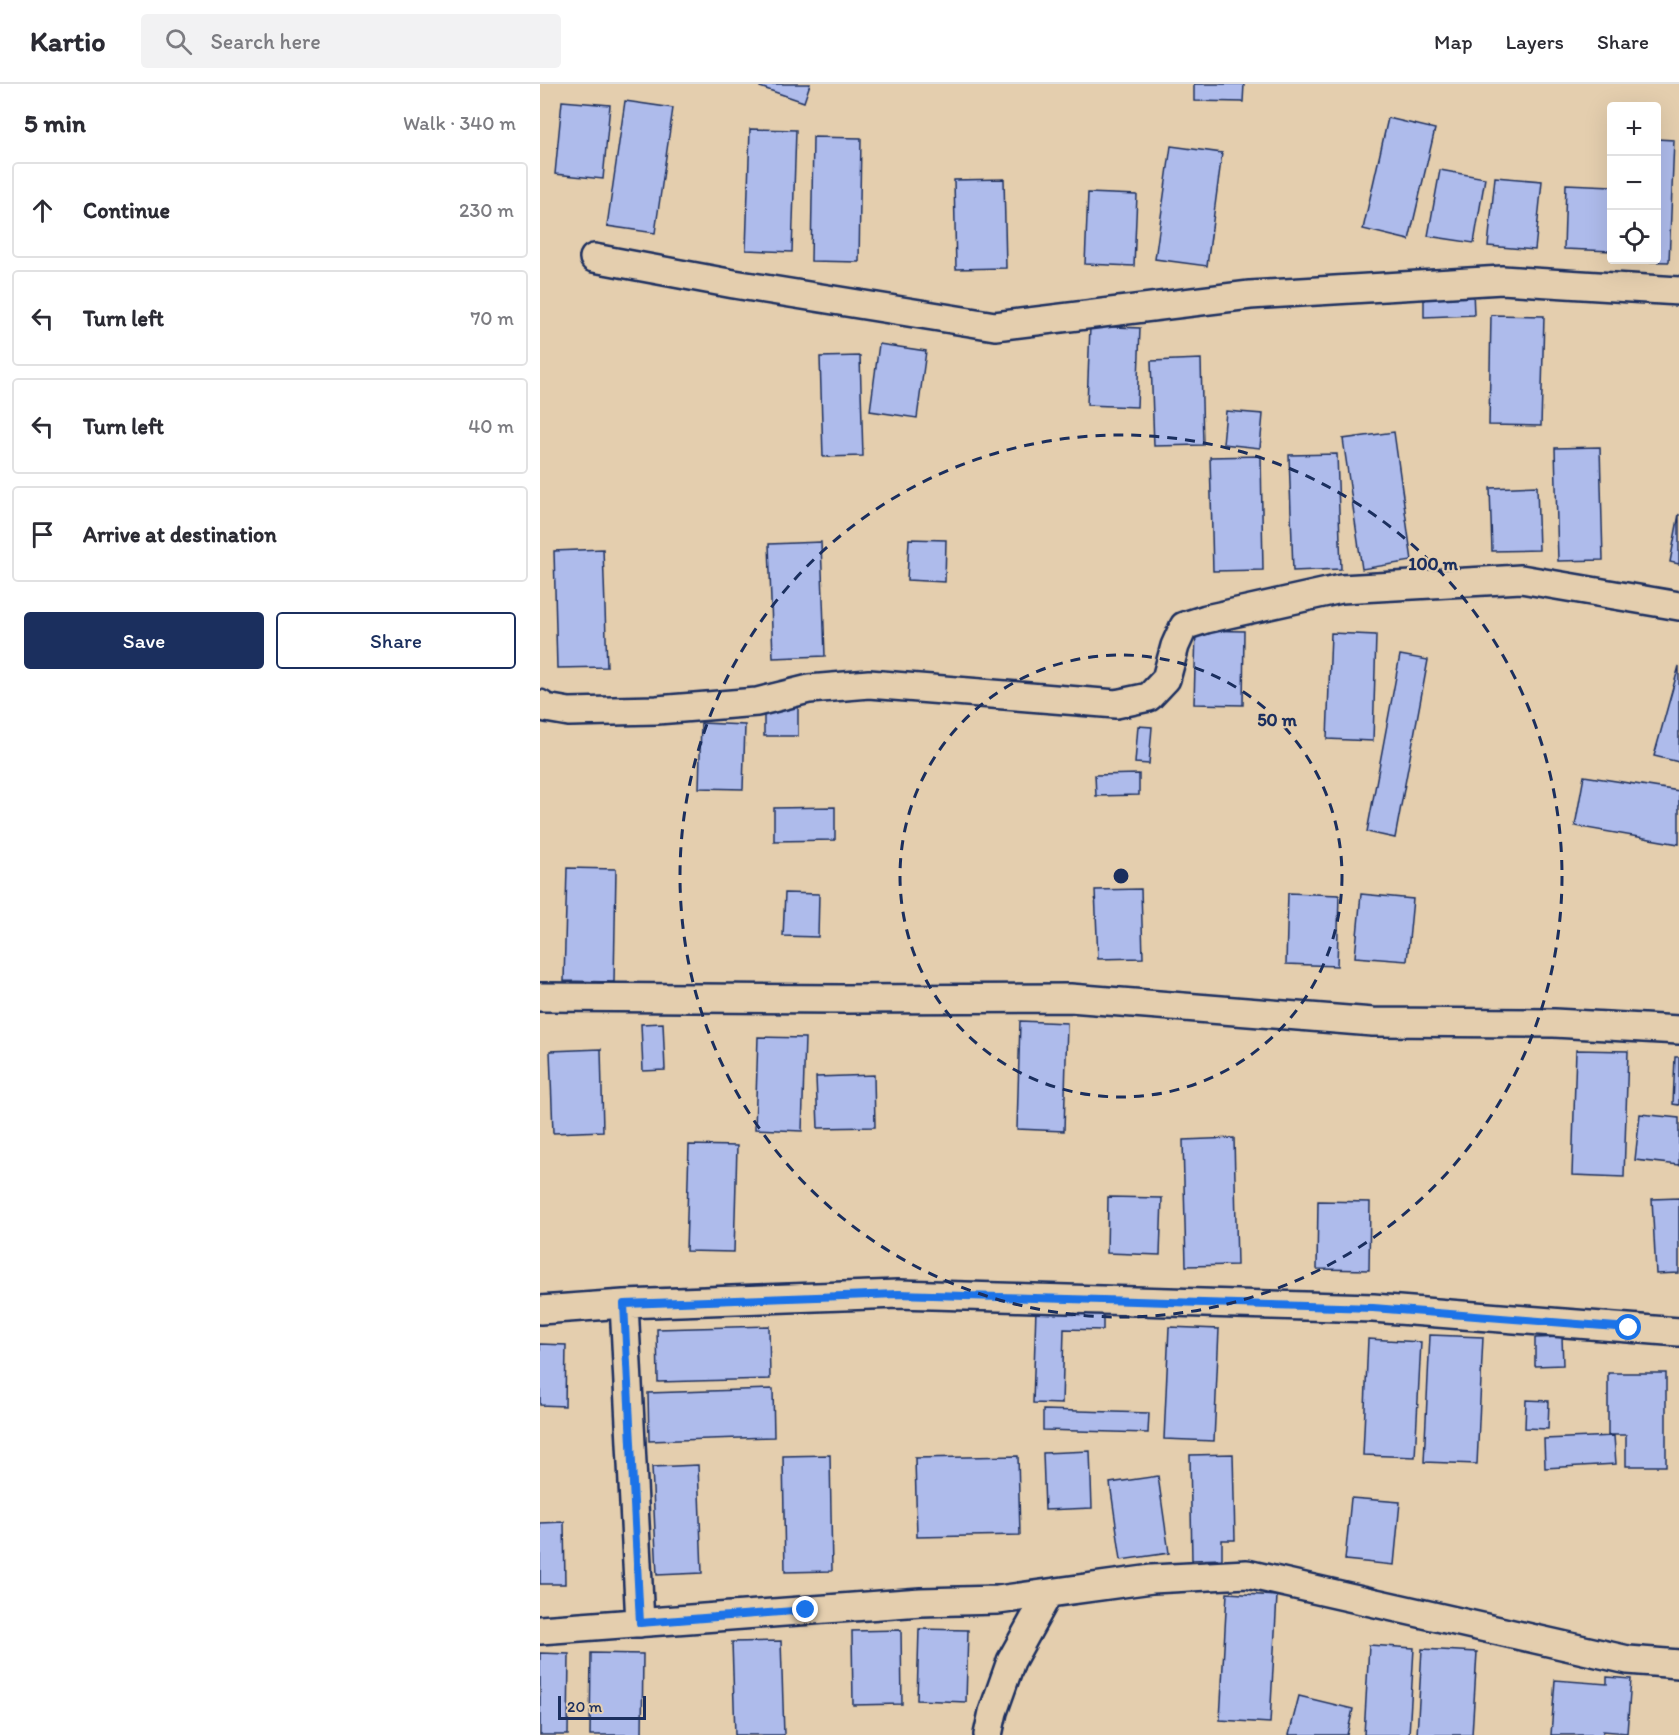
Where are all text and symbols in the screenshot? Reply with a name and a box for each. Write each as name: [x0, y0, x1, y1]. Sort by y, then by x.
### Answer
search box: [141, 14, 561, 68]
text: Kartio: [30, 24, 105, 58]
icon: search: [162, 25, 195, 58]
text: Search here: [210, 28, 321, 55]
text: Map: [1434, 29, 1473, 54]
text: Layers: [1506, 29, 1564, 54]
text: Share: [1597, 29, 1649, 54]
map controls: [1607, 102, 1661, 264]
button: +: [1607, 102, 1661, 156]
text: 5 min: [24, 107, 86, 139]
text: Walk · 340 m: [403, 111, 516, 135]
button: −: [1607, 156, 1661, 210]
icon: ahead: [26, 194, 59, 227]
text: Continue: [83, 197, 170, 224]
text: 230 m: [459, 198, 514, 222]
button: locate: [1607, 210, 1661, 264]
icon: left: [26, 302, 59, 335]
text: Turn left: [83, 305, 164, 332]
text: 70 m: [470, 306, 514, 330]
icon: left: [26, 410, 59, 443]
text: Turn left: [83, 413, 164, 440]
text: 40 m: [468, 414, 514, 438]
icon: arrive: [26, 518, 59, 551]
text: Arrive at destination: [83, 521, 277, 548]
text: 100 m: [1408, 553, 1459, 575]
button: Save: [24, 612, 264, 669]
button: Share: [276, 612, 516, 669]
text: 50 m: [1257, 709, 1298, 731]
centre of rings: [1111, 866, 1131, 886]
route start: [1615, 1314, 1641, 1340]
route end: [792, 1596, 818, 1622]
scale bar: [558, 1693, 646, 1720]
text: 20 m: [567, 1697, 602, 1716]

